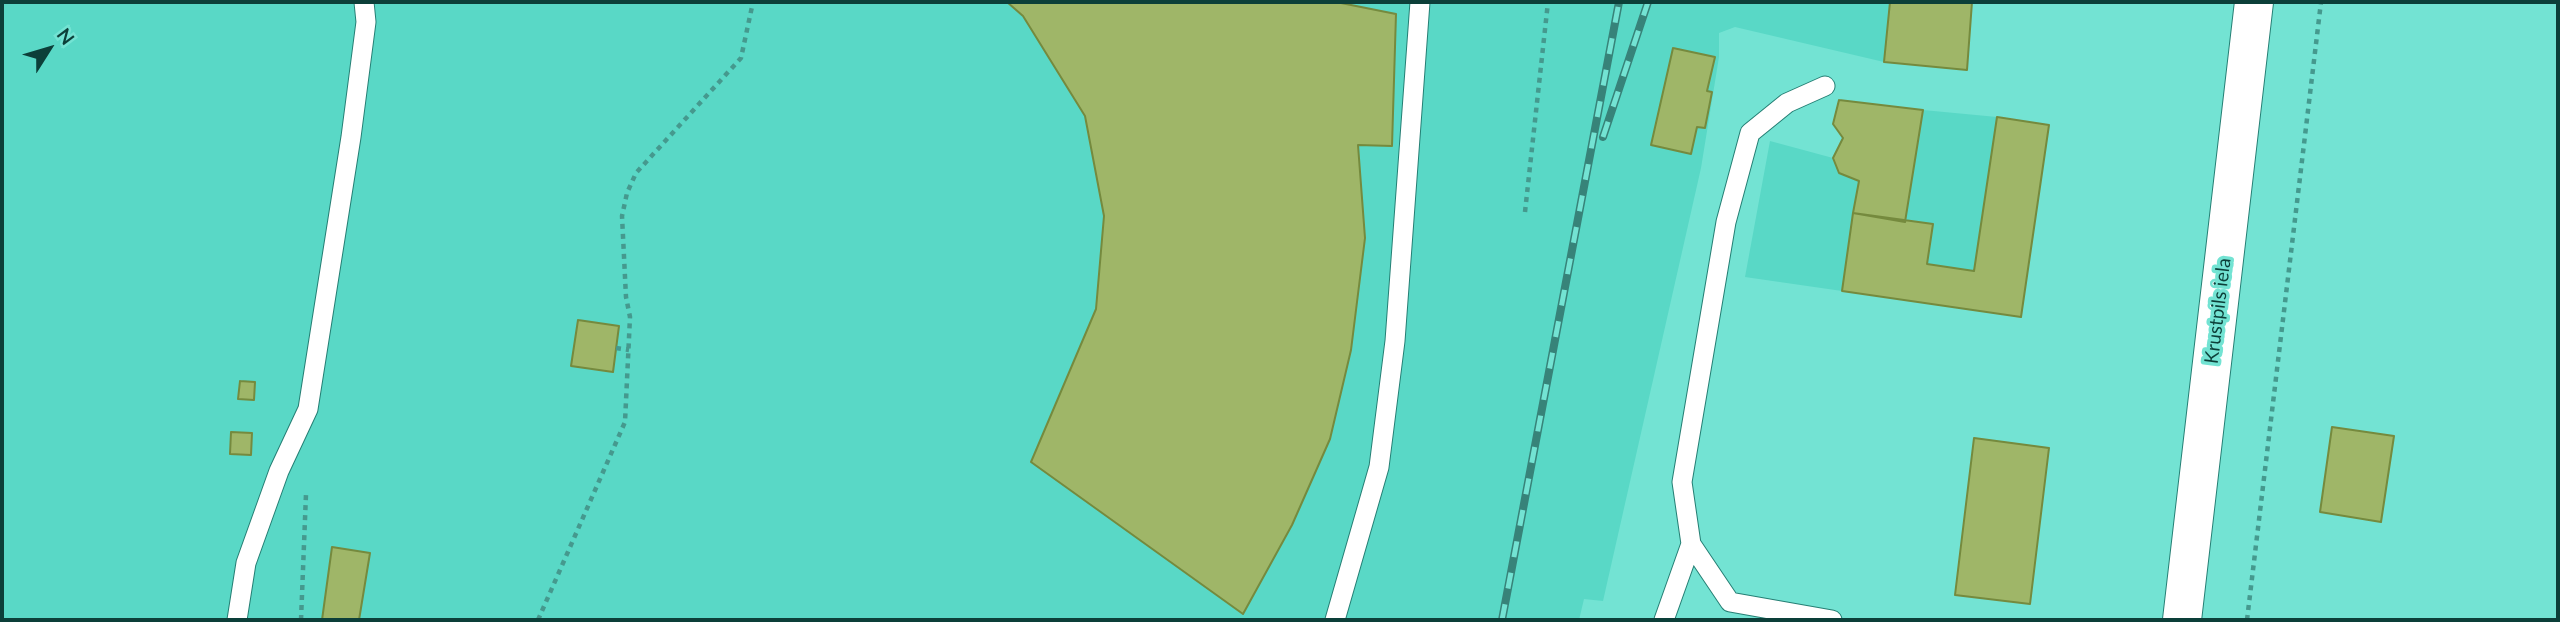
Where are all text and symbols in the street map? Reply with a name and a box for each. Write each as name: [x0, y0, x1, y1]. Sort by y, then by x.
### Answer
north arrow: [14, 14, 84, 84]
text: N: [53, 23, 80, 49]
street label: Krustpils iela: [2200, 257, 2236, 365]

